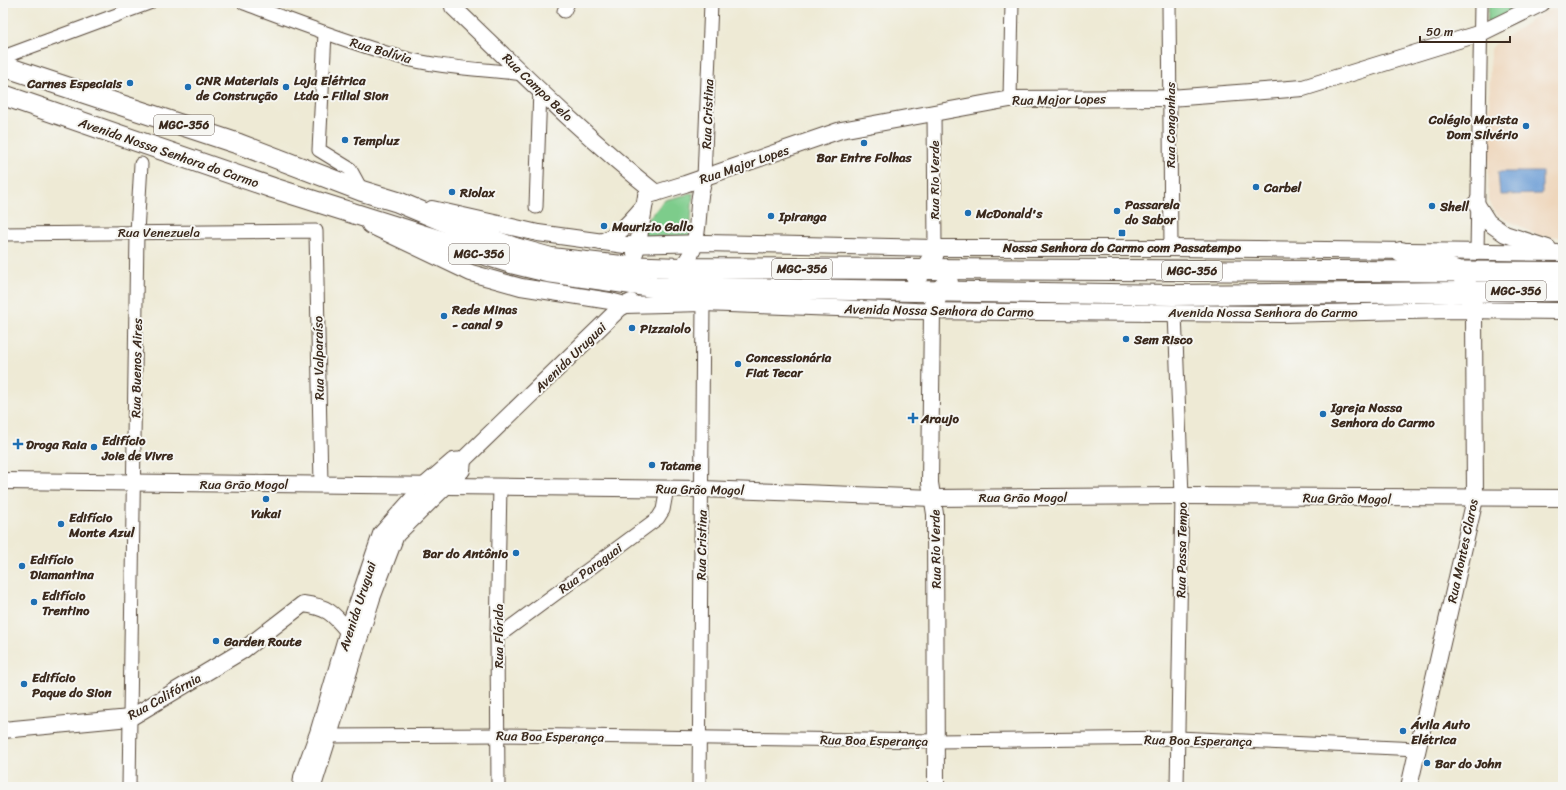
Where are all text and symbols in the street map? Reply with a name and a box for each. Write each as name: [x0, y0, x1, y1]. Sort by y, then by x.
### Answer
scale bar: [1420, 18, 1510, 44]
text: 50 m: [1426, 21, 1453, 43]
street label: Rua Bolívia: [347, 31, 415, 70]
street label: Rua Campo Belo: [497, 47, 579, 128]
place label: CNR Materiais de Construção: [195, 69, 279, 107]
place label: Loja Elétrica Ltda - Filial Sion: [294, 69, 390, 107]
place label: Carnes Especiais: [26, 72, 123, 95]
marker: Carnes Especiais: [125, 78, 135, 88]
street label: Rua Cristina: [695, 78, 720, 149]
marker: CNR Materiais de Construção: [183, 82, 193, 92]
marker: Loja Elétrica Ltda - Filial Sion: [281, 82, 291, 92]
street label: Rua Congonhas: [1159, 82, 1182, 168]
street label: Rua Major Lopes: [1012, 87, 1107, 112]
place label: Colégio Marista Dom Silvério: [1428, 108, 1518, 146]
street label: Avenida Nossa Senhora do Carmo: [75, 110, 263, 194]
road number: MGC-356: [154, 115, 214, 135]
marker: Colégio Marista Dom Silvério: [1521, 121, 1531, 131]
place label: Templuz: [353, 129, 400, 152]
marker: Templuz: [340, 135, 350, 145]
street label: Rua Major Lopes: [696, 138, 793, 191]
marker: Bar Entre Folhas: [859, 138, 869, 148]
street label: Rua Rio Verde: [923, 140, 946, 220]
place label: Bar Entre Folhas: [816, 146, 913, 169]
place label: Carbel: [1263, 176, 1303, 199]
place label: Riolax: [459, 181, 495, 204]
marker: Carbel: [1251, 182, 1261, 192]
marker: Riolax: [447, 187, 457, 197]
place label: Passarela do Sabor: [1125, 193, 1180, 231]
place label: Shell: [1439, 195, 1470, 218]
marker: Shell: [1427, 201, 1437, 211]
place label: McDonald's: [975, 202, 1043, 225]
place label: Ipiranga: [778, 205, 827, 228]
marker: Passarela do Sabor: [1112, 206, 1122, 216]
marker: McDonald's: [963, 208, 973, 218]
marker: Ipiranga: [766, 211, 776, 221]
place label: Maurizio Gallo: [611, 215, 694, 238]
street label: Rua Venezuela: [118, 221, 201, 244]
marker: Maurizio Gallo: [599, 221, 609, 231]
marker: Nossa Senhora do Carmo com Passatempo: [1117, 228, 1127, 238]
place label: Nossa Senhora do Carmo com Passatempo: [1002, 236, 1241, 259]
road number: MGC-356: [449, 244, 509, 264]
road number: MGC-356: [772, 259, 832, 279]
road number: MGC-356: [1162, 261, 1222, 281]
road number: MGC-356: [1486, 281, 1546, 301]
street label: Avenida Nossa Senhora do Carmo: [843, 297, 1034, 324]
place label: Rede Minas - canal 9: [451, 298, 518, 336]
street label: Avenida Nossa Senhora do Carmo: [1167, 301, 1358, 324]
marker: Rede Minas - canal 9: [439, 311, 449, 321]
street label: Rua Valparaíso: [306, 315, 331, 400]
street label: Avenida Uruguai: [528, 316, 612, 399]
street label: Rua Buenos Aires: [124, 317, 149, 418]
place label: Pizzaiolo: [640, 317, 691, 340]
marker: Pizzaiolo: [627, 323, 637, 333]
place label: Sem Risco: [1133, 328, 1193, 351]
marker: Sem Risco: [1121, 334, 1131, 344]
place label: Concessionária Fiat Tecar: [745, 346, 832, 384]
marker: Concessionária Fiat Tecar: [733, 359, 743, 369]
place label: Igreja Nossa Senhora do Carmo: [1330, 396, 1435, 434]
place label: Araujo: [920, 407, 960, 430]
marker: Igreja Nossa Senhora do Carmo: [1318, 409, 1328, 419]
marker: Araujo: [908, 413, 918, 423]
place label: Edifício Joie de Vivre: [101, 429, 174, 467]
place label: Droga Raia: [26, 433, 87, 456]
marker: Droga Raia: [13, 439, 23, 449]
marker: Edifício Joie de Vivre: [89, 442, 99, 452]
place label: Tatame: [660, 454, 702, 477]
marker: Tatame: [647, 460, 657, 470]
street label: Rua Grão Mogol: [200, 473, 289, 496]
street label: Rua Grão Mogol: [656, 477, 745, 502]
street label: Rua Grão Mogol: [979, 486, 1068, 509]
street label: Rua Grão Mogol: [1303, 486, 1392, 511]
marker: Yukai: [261, 494, 271, 504]
street label: Rua Montes Claros: [1440, 496, 1485, 605]
street label: Rua Passa Tempo: [1169, 501, 1194, 598]
place label: Yukai: [251, 502, 282, 525]
place label: Edifício Monte Azul: [68, 506, 136, 544]
street label: Rua Cristina: [689, 509, 714, 580]
street label: Rua Rio Verde: [923, 509, 948, 589]
marker: Edifício Monte Azul: [56, 519, 66, 529]
street label: Rua Paraguai: [553, 537, 627, 600]
place label: Bar do Antônio: [423, 542, 508, 565]
place label: Edifício Diamantina: [30, 548, 94, 586]
marker: Bar do Antônio: [511, 548, 521, 558]
street label: Avenida Uruguai: [332, 558, 383, 655]
marker: Edifício Diamantina: [17, 561, 27, 571]
place label: Edifício Trentino: [42, 584, 90, 622]
marker: Edifício Trentino: [29, 597, 39, 607]
street label: Rua Flórida: [487, 603, 510, 668]
place label: Garden Route: [223, 630, 302, 653]
marker: Garden Route: [211, 636, 221, 646]
place label: Edifício Paque do Sion: [32, 666, 112, 704]
street label: Rua Califórnia: [123, 666, 206, 726]
marker: Edifício Paque do Sion: [19, 679, 29, 689]
place label: Ávila Auto Elétrica: [1410, 713, 1471, 751]
street label: Rua Boa Esperança: [496, 724, 605, 749]
marker: Ávila Auto Elétrica: [1398, 726, 1408, 736]
street label: Rua Boa Esperança: [820, 728, 929, 753]
street label: Rua Boa Esperança: [1144, 728, 1253, 753]
place label: Bar do John: [1435, 752, 1503, 775]
marker: Bar do John: [1422, 758, 1432, 768]

